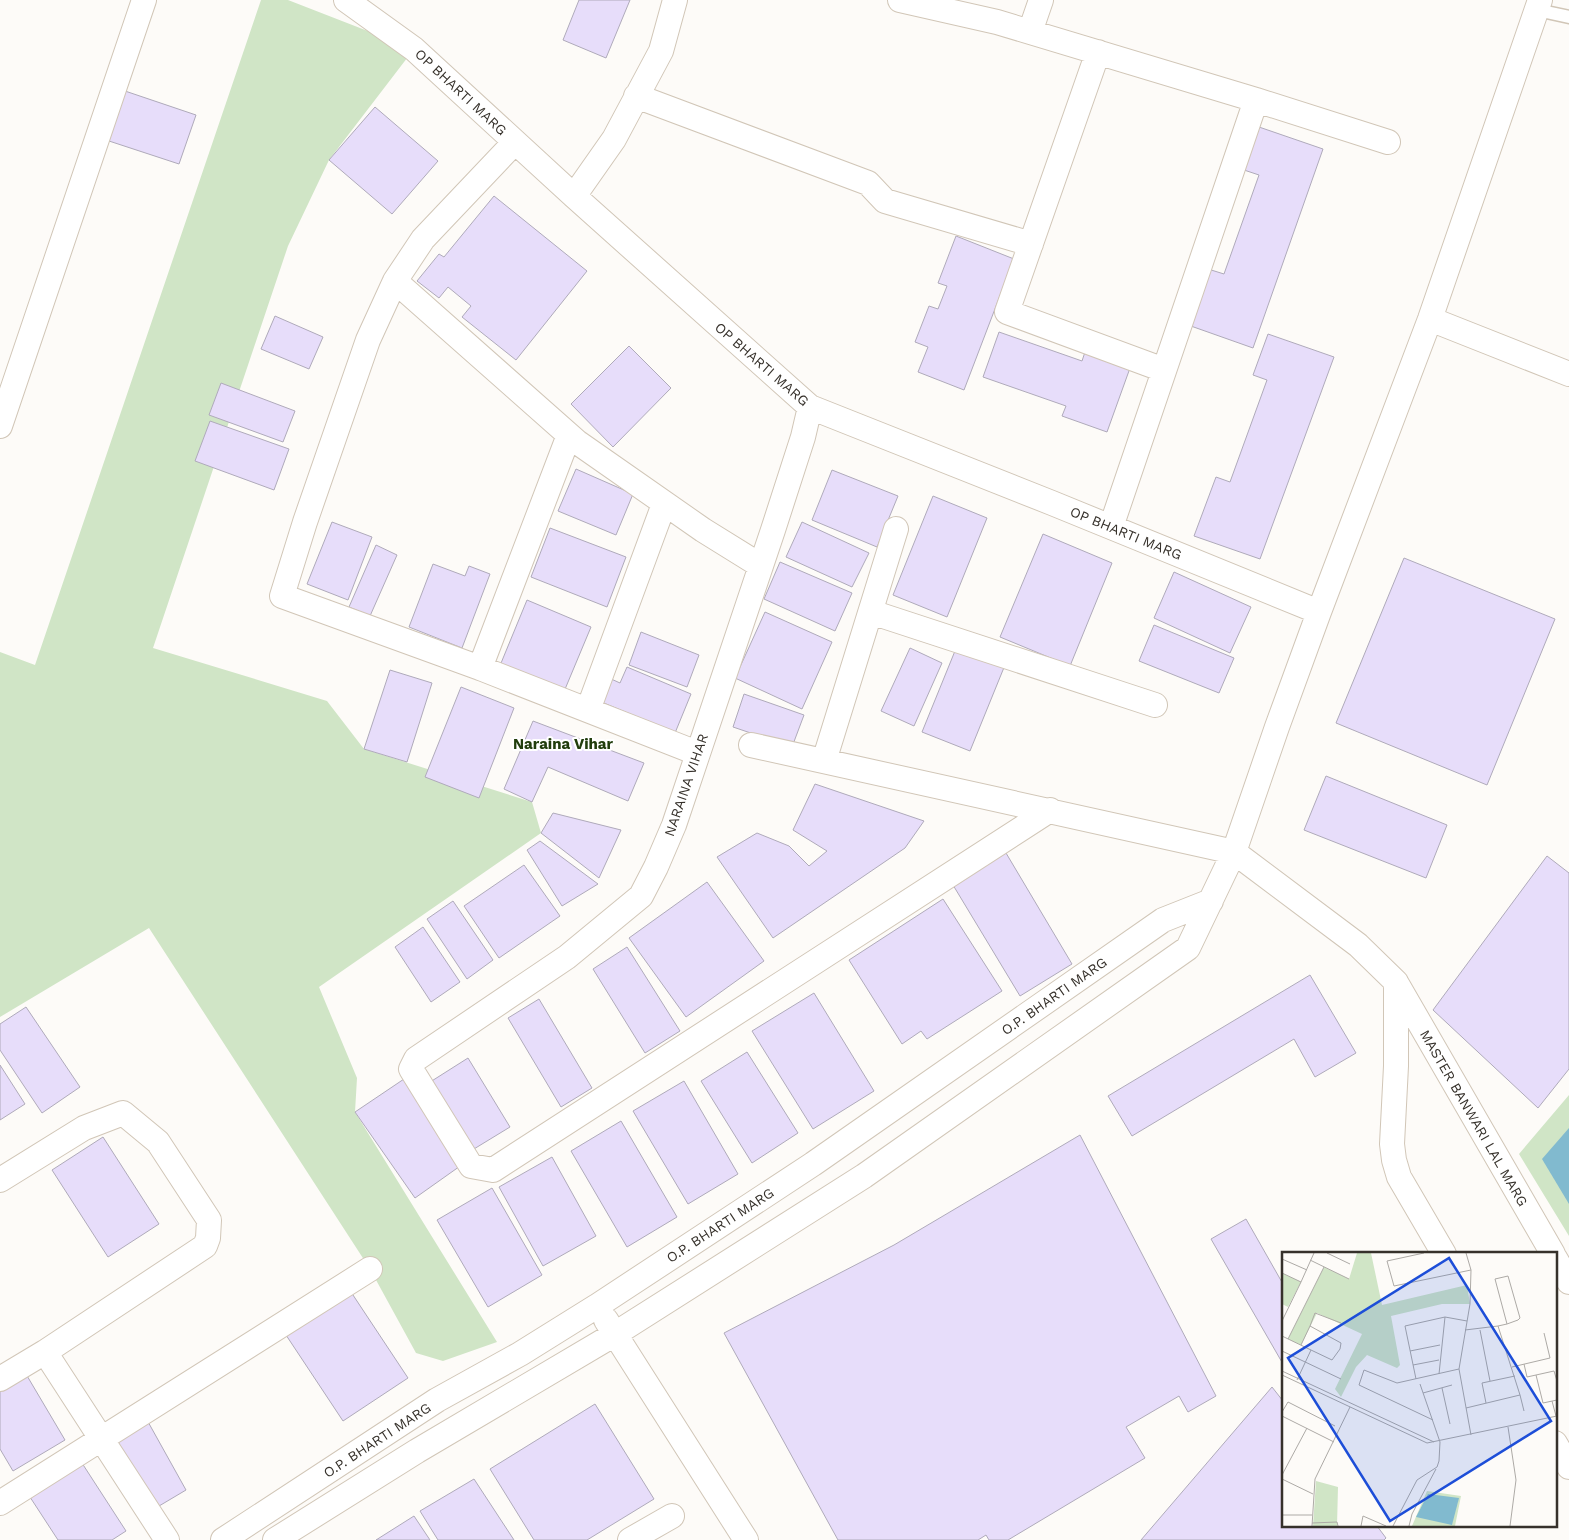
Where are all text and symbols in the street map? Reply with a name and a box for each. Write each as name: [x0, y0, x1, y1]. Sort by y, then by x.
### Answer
street label: OP BHARTI MARG: [412, 46, 510, 138]
street label: OP BHARTI MARG: [712, 319, 812, 409]
street label: OP BHARTI MARG: [1068, 503, 1184, 563]
street label: NARAINA VIHAR: [661, 732, 711, 838]
district label: Naraina Vihar: [513, 735, 614, 753]
street label: O.P. BHARTI MARG: [998, 954, 1110, 1038]
street label: MASTER BANWARI LAL MARG: [1417, 1027, 1531, 1209]
street label: O.P. BHARTI MARG: [663, 1184, 777, 1266]
inset map: [1282, 1252, 1556, 1528]
street label: O.P. BHARTI MARG: [320, 1399, 434, 1481]

